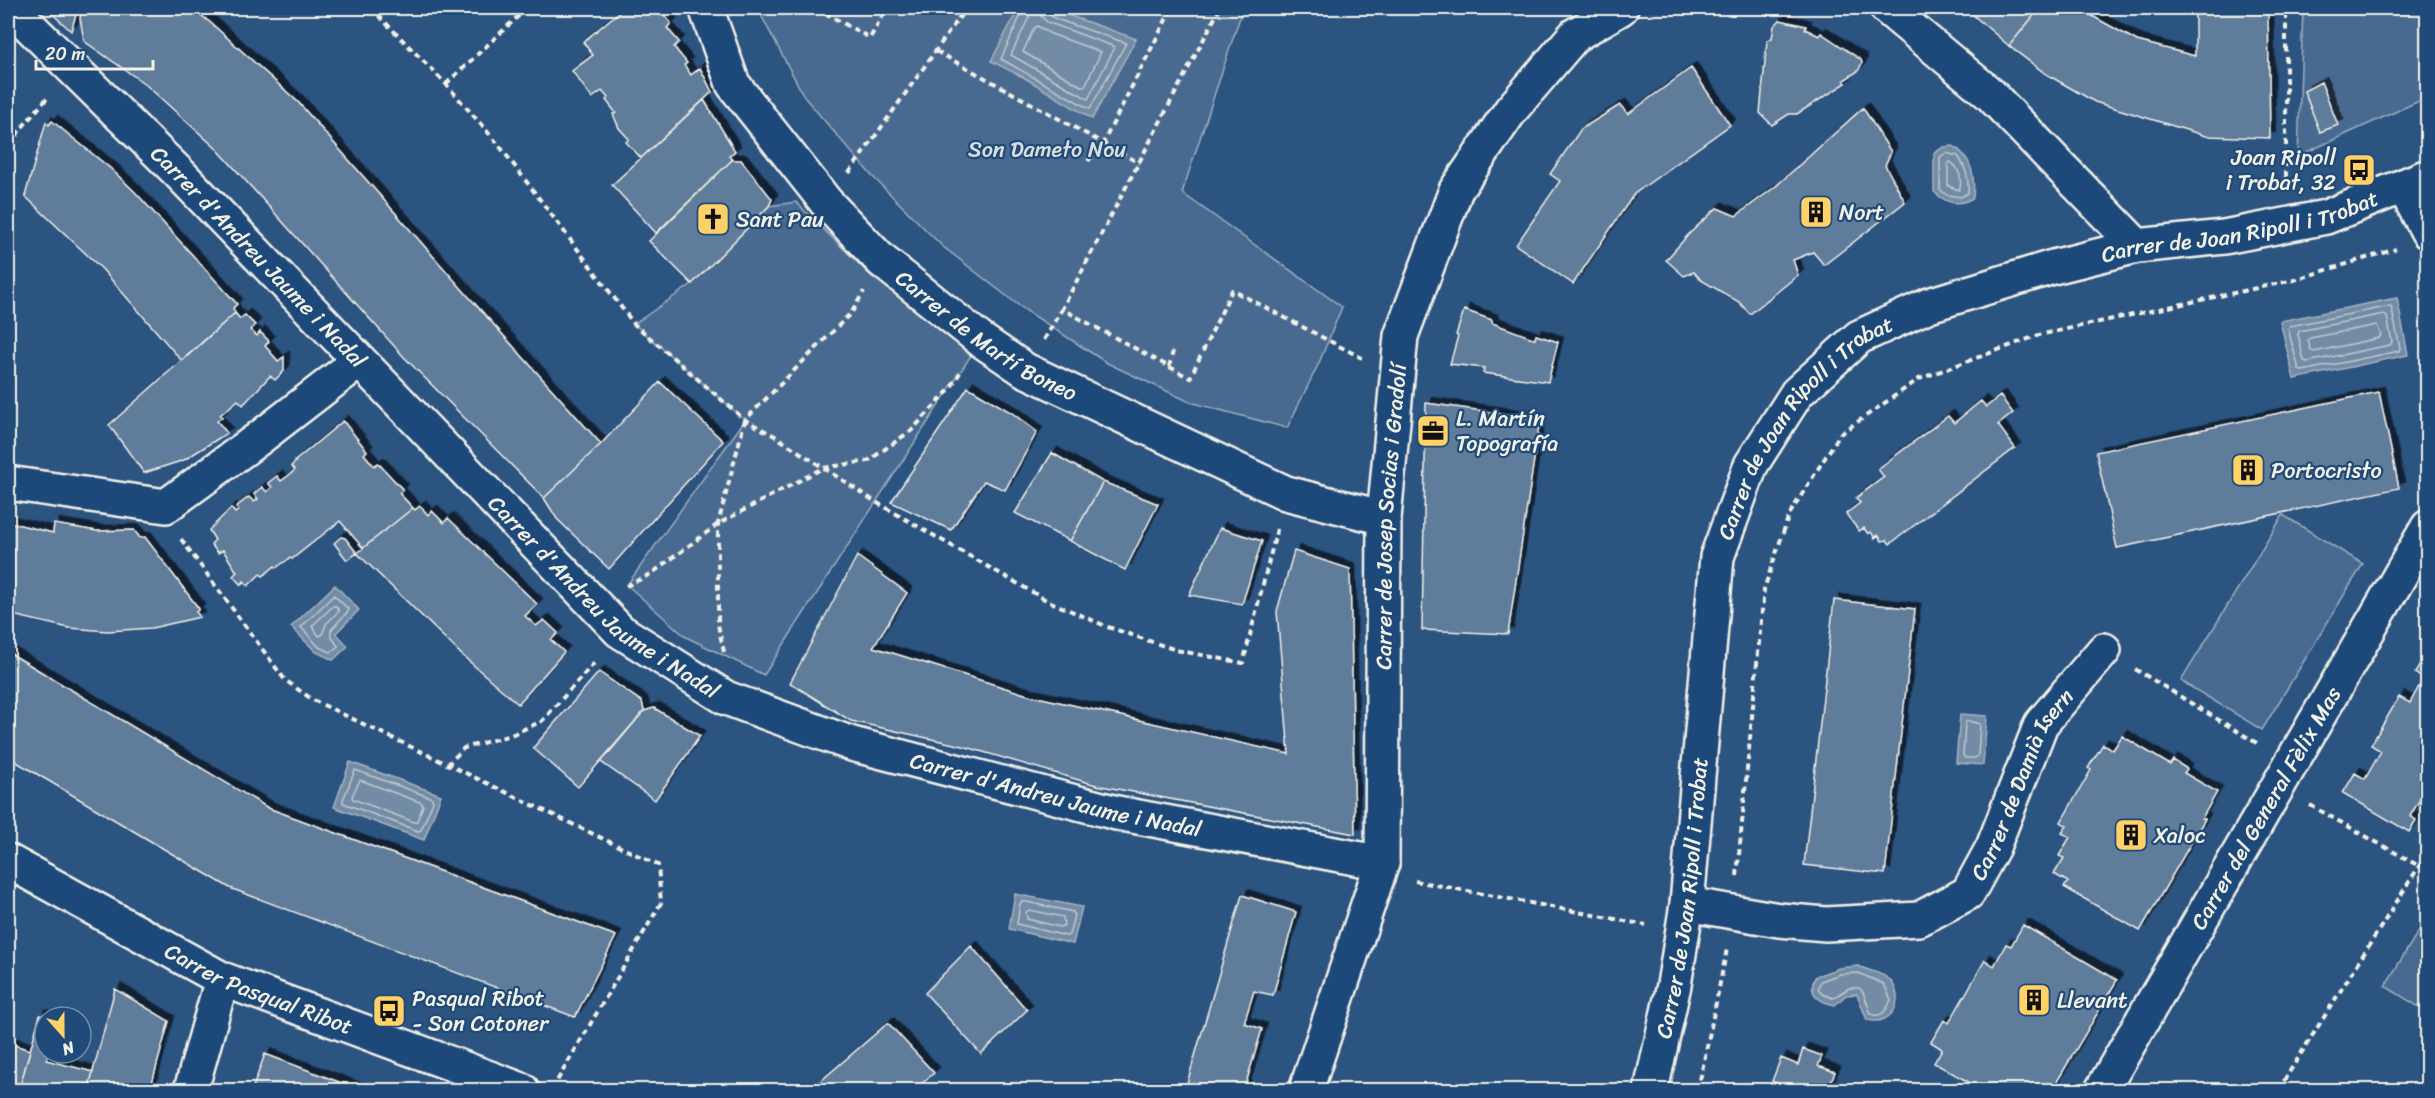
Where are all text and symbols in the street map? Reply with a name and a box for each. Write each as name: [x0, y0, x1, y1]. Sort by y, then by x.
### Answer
scale bar: [36, 33, 153, 71]
text: 20 m: [45, 38, 85, 70]
park label: Son Dameto Nou: [968, 130, 1126, 169]
street label: Carrer d'Andreu Jaume i Nadal: [141, 135, 377, 378]
place label: Joan Ripoll i Trobat, 32: [2226, 138, 2337, 202]
bus stop icon: Joan Ripoll i Trobat, 32: [2341, 152, 2377, 188]
street label: Carrer de Joan Ripoll i Trobat: [2097, 178, 2385, 274]
place label: Nort: [1839, 193, 1884, 232]
building icon: Nort: [1798, 194, 1834, 230]
place label: Sant Pau: [736, 200, 824, 239]
church icon: Sant Pau: [695, 201, 731, 237]
street label: Carrer de Martí Boneo: [887, 259, 1084, 412]
street label: Carrer de Joan Ripoll i Trobat: [1706, 304, 1900, 545]
street label: Carrer de Josep Socias i Gradolí: [1364, 359, 1418, 670]
place label: L. Martín Topografía: [1456, 399, 1558, 463]
office icon: L. Martín Topografía: [1415, 413, 1451, 449]
place label: Portocristo: [2271, 451, 2382, 490]
building icon: Portocristo: [2230, 452, 2266, 488]
street label: Carrer d'Andreu Jaume i Nadal: [479, 485, 728, 709]
street label: Carrer del General Fèlix Mas: [2179, 678, 2352, 937]
street label: Carrer de Damià Isern: [1959, 679, 2083, 888]
street label: Carrer d'Andreu Jaume i Nadal: [906, 740, 1206, 848]
street label: Carrer de Joan Ripoll i Trobat: [1643, 756, 1719, 1042]
place label: Xaloc: [2153, 816, 2206, 855]
building icon: Xaloc: [2113, 817, 2149, 853]
street label: Carrer Pasqual Ribot: [157, 931, 359, 1045]
place label: Pasqual Ribot - Son Cotoner: [412, 979, 550, 1043]
place label: Llevant: [2057, 981, 2128, 1020]
building icon: Llevant: [2016, 982, 2052, 1018]
bus stop icon: Pasqual Ribot - Son Cotoner: [371, 993, 407, 1029]
north arrow: [33, 1005, 93, 1065]
text: N: [57, 1033, 80, 1064]

